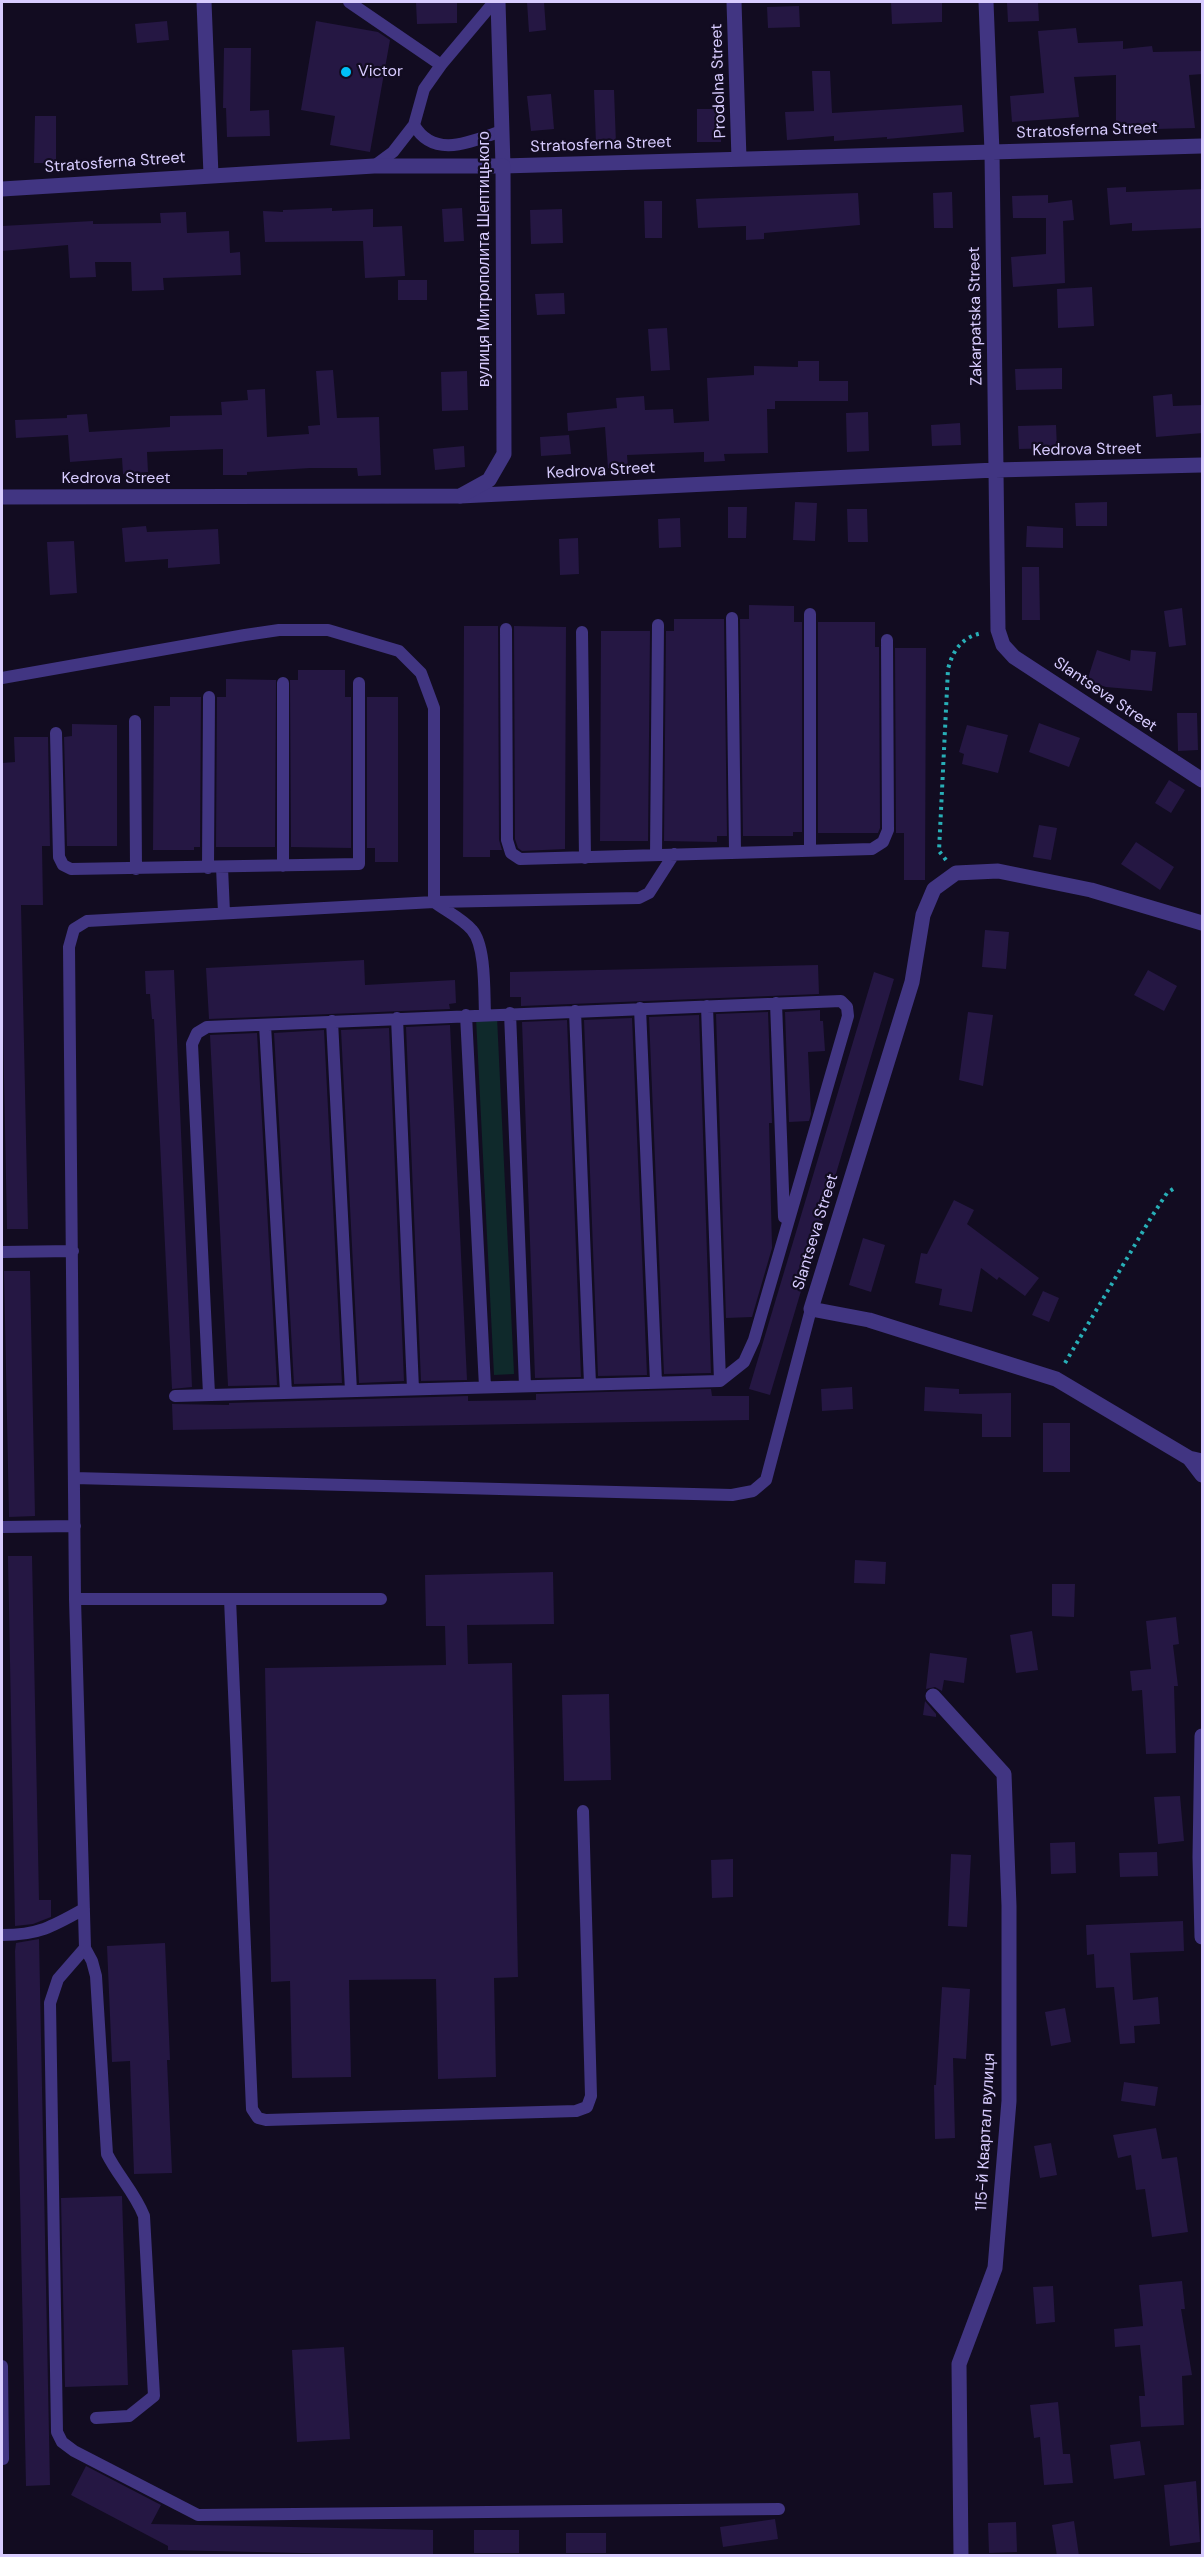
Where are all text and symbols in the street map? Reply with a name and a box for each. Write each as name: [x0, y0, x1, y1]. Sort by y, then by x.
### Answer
street label: Prodolna Street: [707, 23, 731, 139]
place label: Victor: [358, 62, 403, 82]
marker: Victor: [339, 65, 353, 79]
street label: Stratosferna Street: [1016, 119, 1158, 143]
street label: вулиця Митрополита Шептицького: [475, 131, 495, 387]
street label: Stratosferna Street: [530, 133, 672, 157]
street label: Stratosferna Street: [44, 149, 186, 177]
street label: Zakarpatska Street: [965, 246, 987, 386]
street label: Kedrova Street: [1032, 439, 1142, 461]
street label: Kedrova Street: [546, 459, 656, 483]
street label: Kedrova Street: [62, 469, 170, 489]
street label: Slantseva Street: [1050, 653, 1160, 737]
street label: Slantseva Street: [789, 1172, 843, 1292]
street label: 115-й Квартал вулиця: [972, 2052, 1000, 2212]

